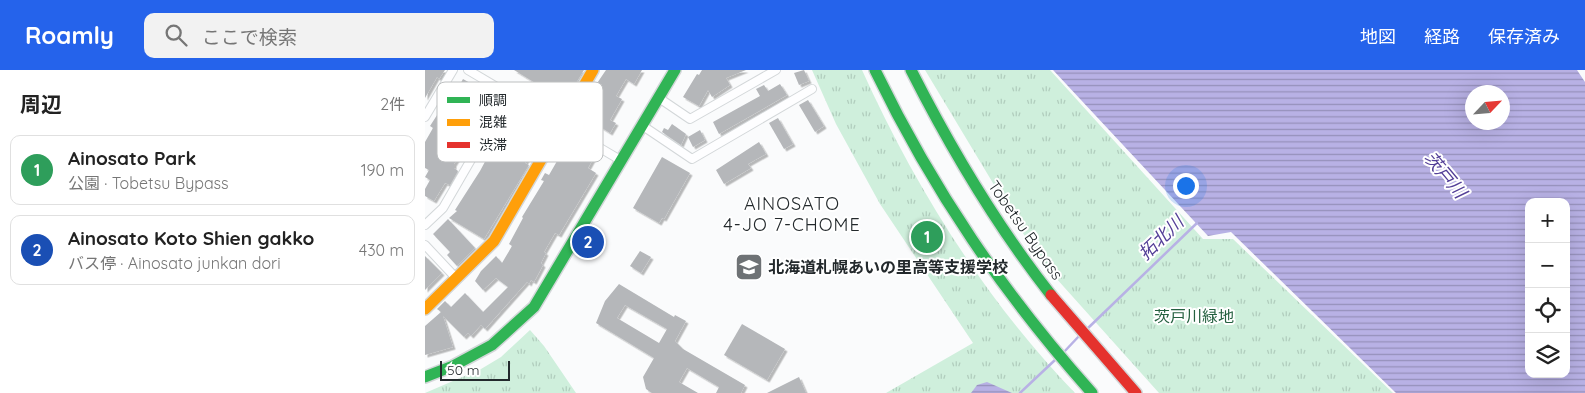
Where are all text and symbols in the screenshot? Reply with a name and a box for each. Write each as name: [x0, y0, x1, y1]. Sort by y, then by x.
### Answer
search box: [144, 13, 494, 58]
text: Roamly: [25, 20, 114, 50]
icon: search: [162, 21, 190, 49]
text: ここで検索: [202, 25, 297, 49]
text: 地図: [1360, 25, 1396, 48]
text: 経路: [1424, 25, 1460, 48]
text: 保存済み: [1488, 25, 1560, 48]
legend: [437, 82, 603, 162]
north arrow: [1465, 85, 1510, 130]
text: 周辺: [20, 91, 62, 117]
text: 順調: [479, 91, 507, 109]
text: 2件: [380, 94, 405, 114]
text: 混雑: [479, 113, 507, 131]
text: 渋滞: [479, 136, 507, 154]
text: Ainosato Park: [68, 146, 196, 170]
water label: 茨戸川: [1419, 147, 1473, 204]
text: 1: [34, 160, 40, 180]
text: 190 m: [361, 160, 404, 180]
text: 公園 · Tobetsu Bypass: [68, 173, 229, 193]
your location: [1173, 173, 1199, 199]
street label: Tobetsu Bypass: [984, 176, 1068, 284]
district label: AINOSATO 4-JO 7-CHOME: [723, 192, 861, 236]
map controls: [1525, 198, 1570, 378]
button: +: [1525, 198, 1570, 243]
water label: 拓北川: [1133, 209, 1190, 265]
pin: 1: [911, 218, 943, 256]
pin: 2: [572, 223, 604, 261]
text: Ainosato Koto Shien gakko: [68, 226, 314, 250]
text: 2: [32, 240, 42, 260]
text: 430 m: [359, 240, 404, 260]
button: −: [1525, 243, 1570, 288]
school or university icon: 北海道札幌あいの里高等支援学校: [734, 252, 764, 282]
text: バス停 · Ainosato junkan dori: [68, 253, 281, 273]
place label: 北海道札幌あいの里高等支援学校: [768, 257, 1008, 277]
button: locate: [1525, 288, 1570, 333]
park label: 茨戸川緑地: [1154, 306, 1234, 326]
button: layers: [1525, 333, 1570, 378]
scale bar: [440, 358, 510, 381]
text: 50 m: [447, 361, 480, 379]

